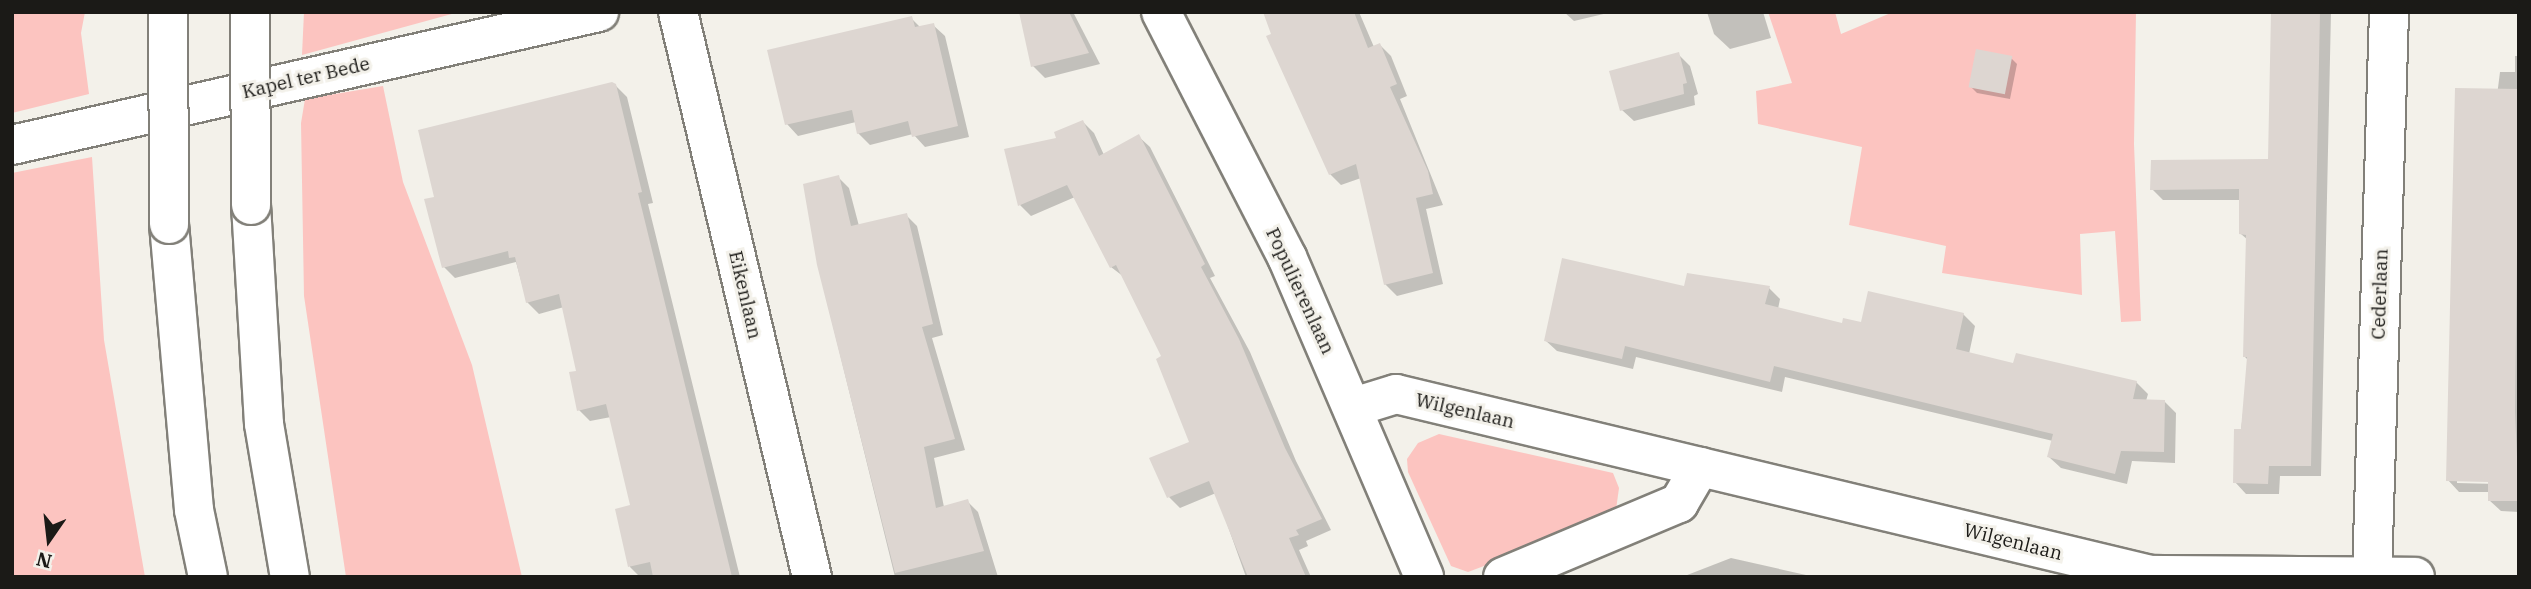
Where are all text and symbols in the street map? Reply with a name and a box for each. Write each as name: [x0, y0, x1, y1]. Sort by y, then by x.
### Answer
street label: Kapel ter Bede: [240, 52, 372, 104]
street label: Populierenlaan: [1261, 224, 1339, 358]
street label: Cederlaan: [2367, 248, 2393, 340]
street label: Eikenlaan: [724, 249, 766, 341]
street label: Wilgenlaan: [1413, 389, 1517, 433]
north arrow: [14, 505, 84, 575]
street label: Wilgenlaan: [1961, 519, 2065, 565]
text: N: [34, 547, 54, 574]

